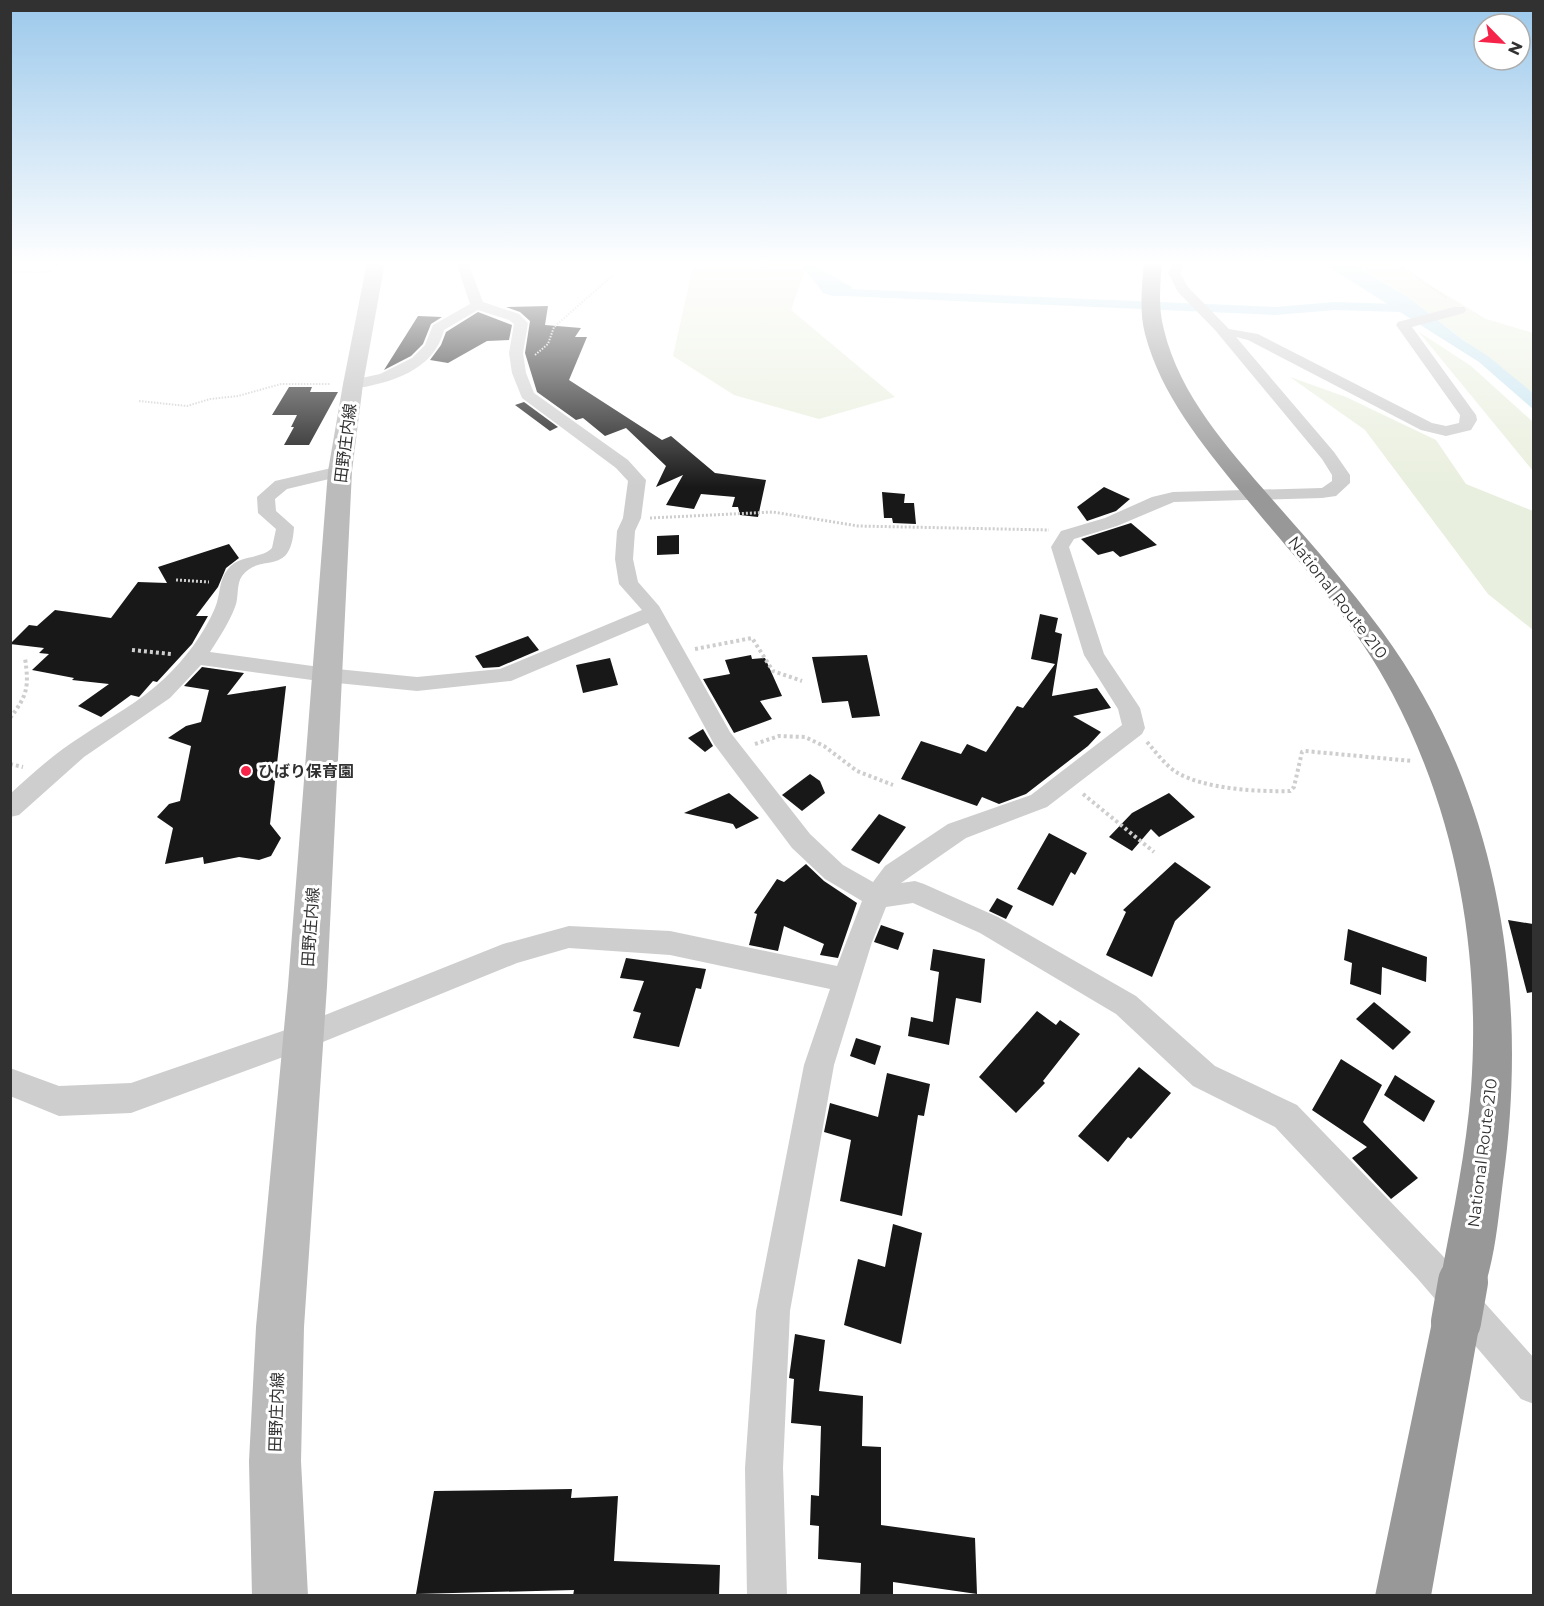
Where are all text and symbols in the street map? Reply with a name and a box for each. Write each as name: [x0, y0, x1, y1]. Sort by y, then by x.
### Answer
north arrow: [1472, 12, 1532, 72]
text: N: [1504, 38, 1526, 58]
street label: 田野庄内線: [331, 402, 360, 484]
street label: National Route 210: [1284, 532, 1391, 662]
place label: ひばり保育園: [258, 762, 354, 781]
marker: ひばり保育園: [239, 764, 253, 778]
street label: 田野庄内線: [298, 886, 323, 968]
street label: National Route 210: [1464, 1078, 1501, 1229]
street label: 田野庄内線: [266, 1372, 287, 1452]

